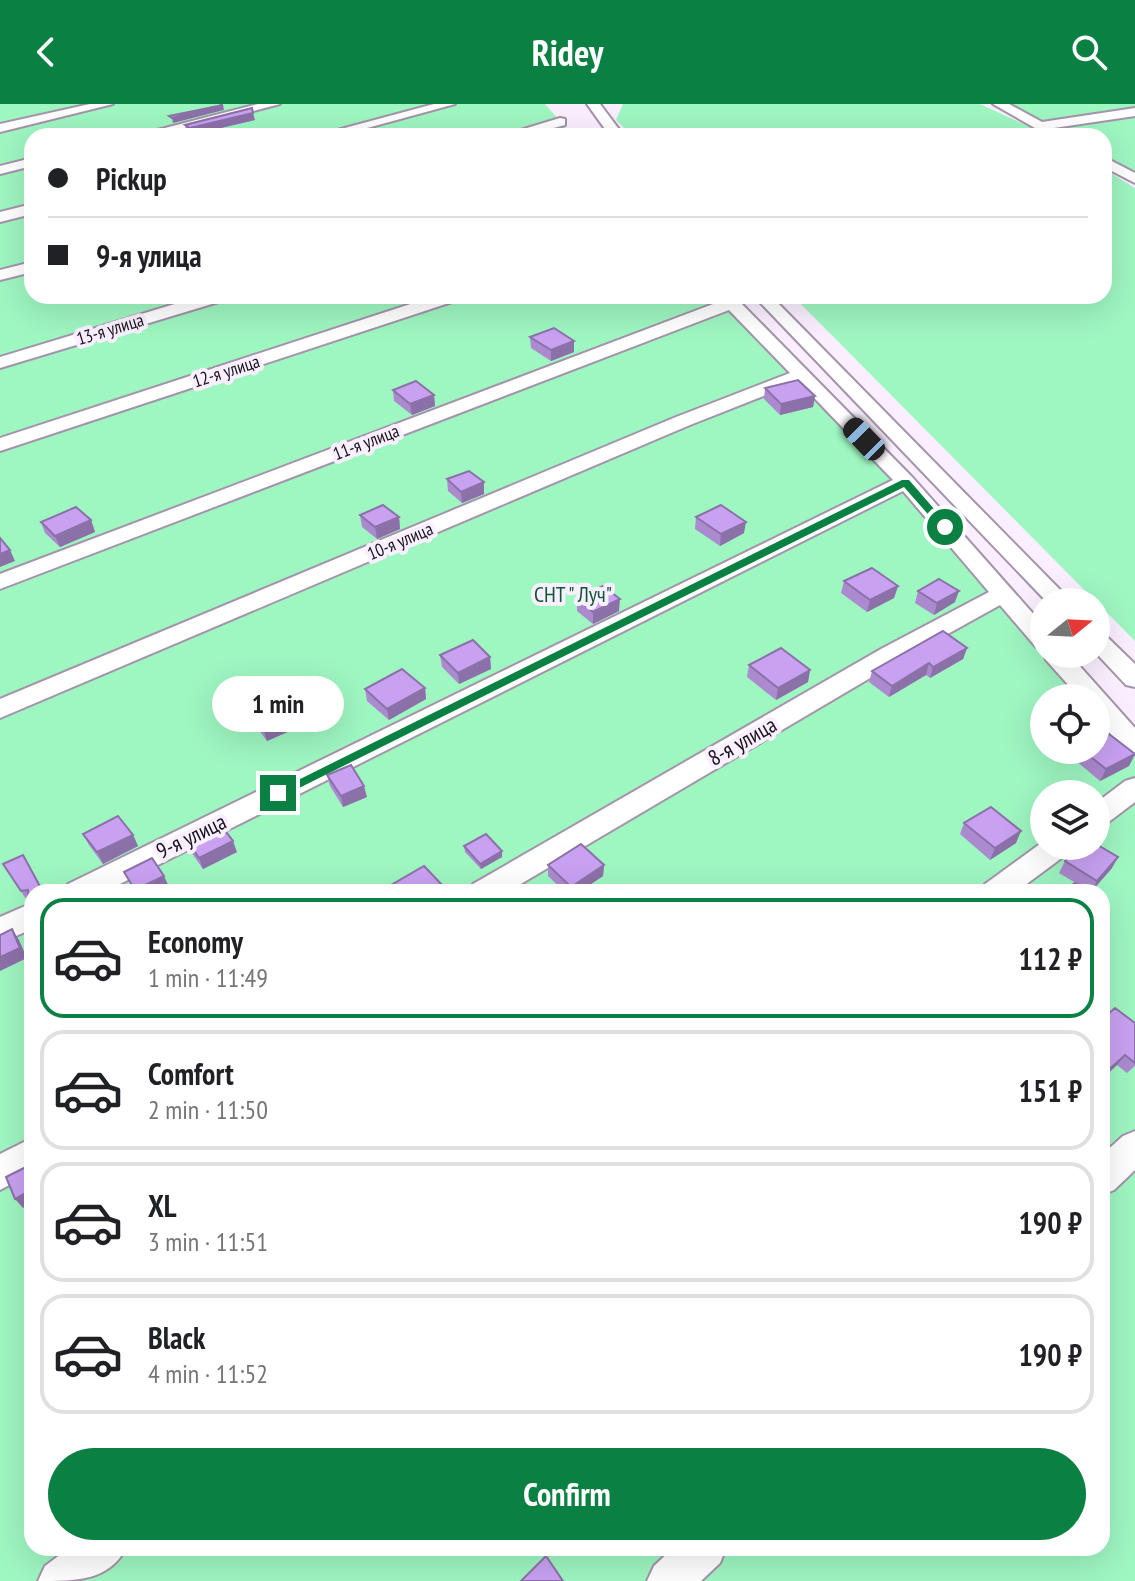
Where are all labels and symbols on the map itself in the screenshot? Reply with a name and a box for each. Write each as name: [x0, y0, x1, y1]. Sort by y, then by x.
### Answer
street label: 13-я улица: [74, 308, 146, 350]
street label: 12-я улица: [190, 349, 262, 393]
car: [839, 413, 889, 465]
street label: 11-я улица: [330, 419, 402, 465]
route start: [927, 509, 963, 545]
street label: 10-я улица: [364, 517, 436, 565]
park label: СНТ " Луч": [534, 580, 612, 608]
north arrow: [1030, 588, 1110, 668]
callout: 1 min: [212, 677, 344, 733]
street label: 8-я улица: [703, 710, 781, 772]
route end: [260, 775, 296, 811]
street label: 9-я улица: [151, 807, 231, 865]

